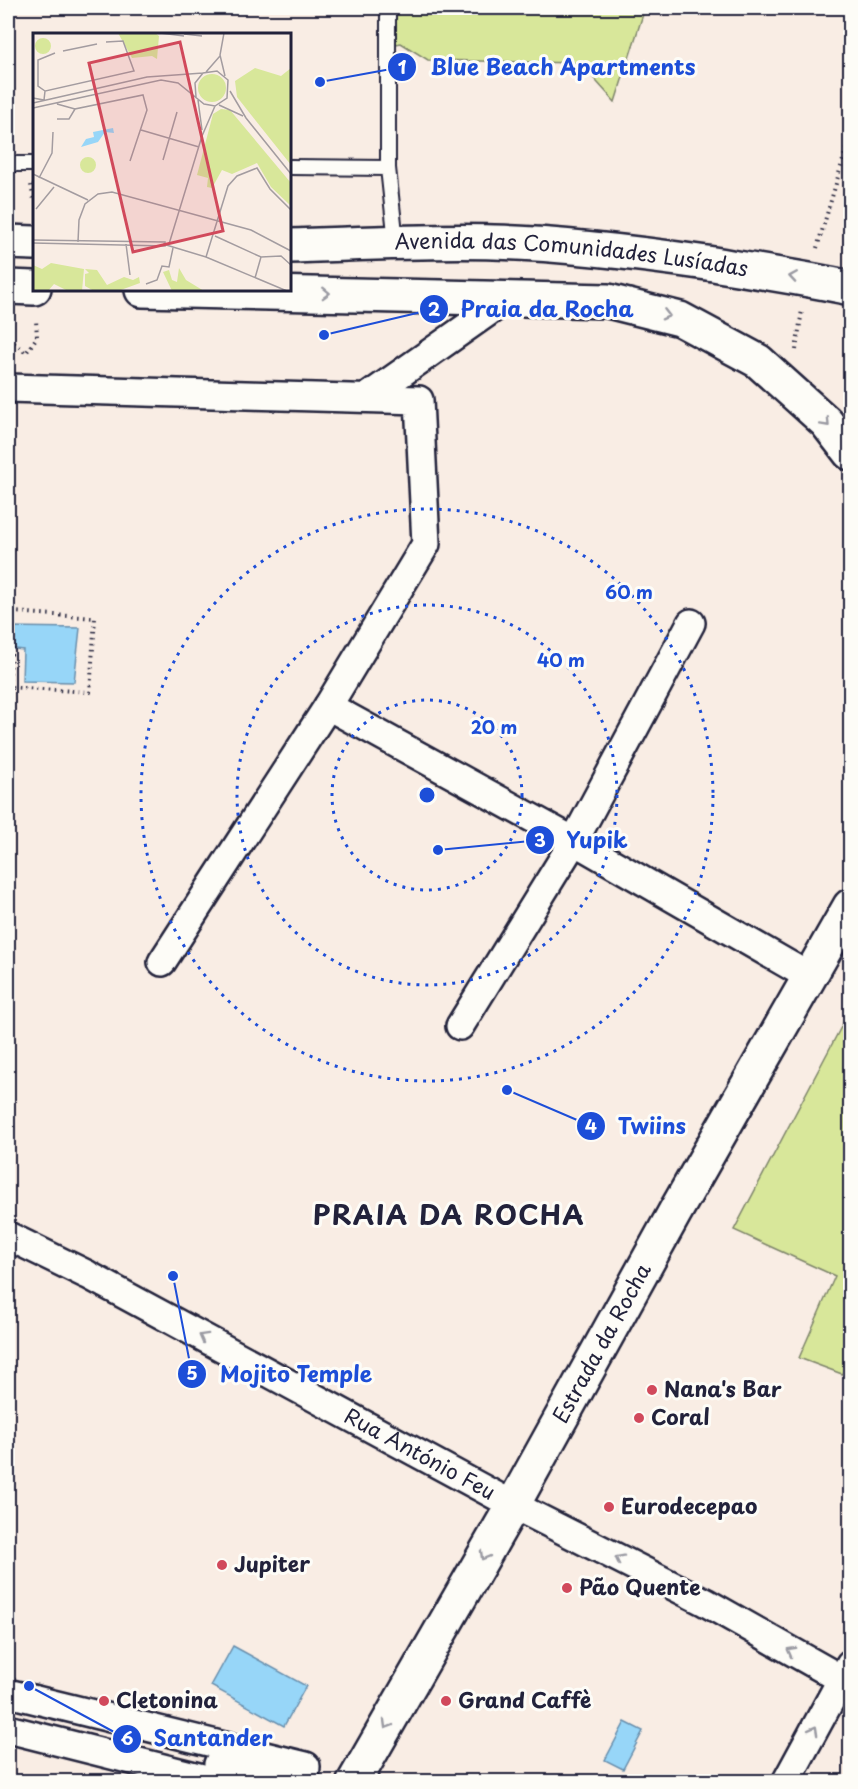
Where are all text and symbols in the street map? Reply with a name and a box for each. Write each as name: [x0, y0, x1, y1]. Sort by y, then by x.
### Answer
inset map: [33, 33, 291, 291]
callout: Blue Beach Apartments: [387, 47, 708, 87]
text: Blue Beach Apartments: [431, 49, 696, 82]
text: 1: [398, 53, 407, 80]
street label: Avenida das Comunidades Lusíadas: [394, 223, 751, 283]
one-way arrow: [789, 271, 798, 283]
one-way arrow: [322, 287, 331, 300]
callout: Praia da Rocha: [419, 289, 645, 329]
text: Praia da Rocha: [460, 291, 634, 324]
text: 2: [428, 295, 441, 322]
one-way arrow: [661, 308, 671, 321]
one-way arrow: [819, 417, 830, 427]
text: 60 m: [605, 578, 653, 605]
text: 40 m: [537, 646, 585, 673]
text: 20 m: [471, 713, 517, 740]
centre of rings: [417, 785, 437, 805]
callout: Yupik: [525, 820, 640, 860]
text: Yupik: [566, 822, 628, 855]
text: 3: [534, 826, 546, 853]
callout: Twiins: [576, 1106, 698, 1146]
text: Twiins: [618, 1108, 686, 1141]
text: 4: [585, 1112, 597, 1139]
district label: PRAIA DA ROCHA: [313, 1193, 585, 1234]
street label: Estrada da Rocha: [543, 1256, 658, 1428]
one-way arrow: [199, 1333, 209, 1344]
callout: Mojito Temple: [177, 1354, 384, 1394]
text: Mojito Temple: [220, 1356, 373, 1389]
text: 5: [186, 1359, 198, 1386]
place label: Nana's Bar: [664, 1372, 782, 1404]
marker: Nana's Bar: [645, 1383, 659, 1397]
street label: Rua António Feu: [339, 1399, 502, 1507]
place label: Coral: [651, 1400, 710, 1432]
marker: Coral: [632, 1411, 646, 1425]
place label: Eurodecepao: [621, 1489, 757, 1521]
marker: Eurodecepao: [602, 1500, 616, 1514]
place label: Jupiter: [234, 1547, 310, 1579]
one-way arrow: [480, 1550, 491, 1560]
one-way arrow: [615, 1555, 625, 1566]
marker: Jupiter: [215, 1558, 229, 1572]
place label: Pão Quente: [579, 1570, 701, 1602]
marker: Pão Quente: [560, 1581, 574, 1595]
one-way arrow: [787, 1647, 797, 1658]
place label: Cletonina: [116, 1683, 218, 1715]
place label: Grand Caffè: [458, 1683, 591, 1715]
marker: Cletonina: [97, 1694, 111, 1708]
marker: Grand Caffè: [439, 1694, 453, 1708]
callout: Santander: [112, 1719, 285, 1759]
one-way arrow: [382, 1719, 394, 1729]
text: Santander: [153, 1720, 273, 1753]
text: 6: [121, 1724, 134, 1751]
one-way arrow: [807, 1726, 818, 1737]

